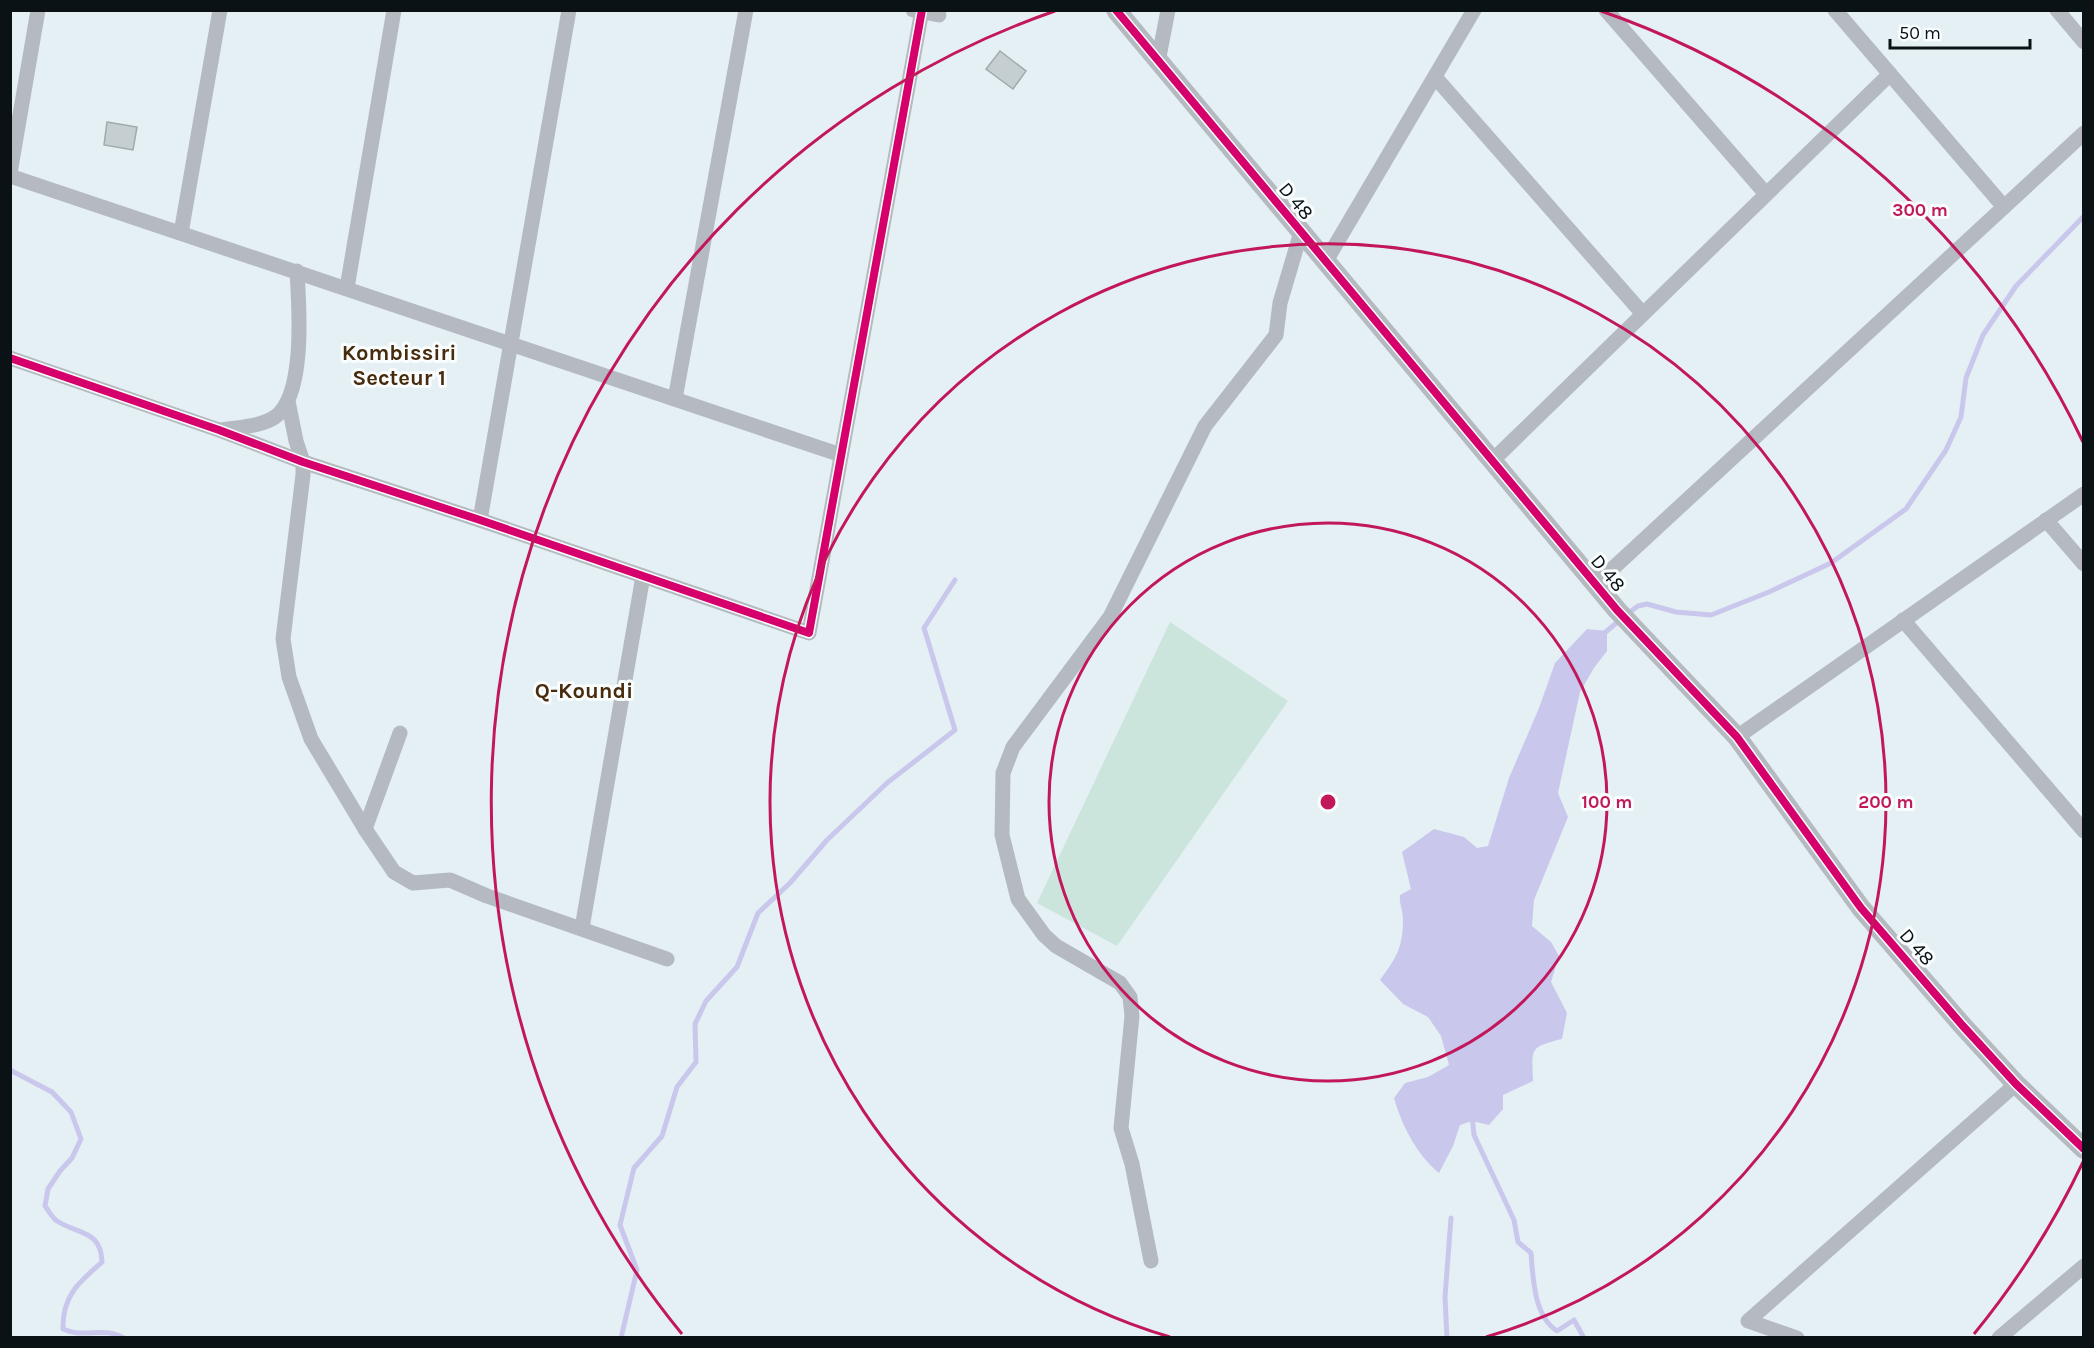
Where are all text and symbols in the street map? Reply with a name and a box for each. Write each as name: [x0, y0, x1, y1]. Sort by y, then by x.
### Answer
scale bar: [1890, 12, 2030, 50]
text: 50 m: [1899, 22, 1941, 44]
street label: D 48: [1274, 178, 1318, 224]
text: 300 m: [1892, 199, 1948, 221]
district label: Kombissiri Secteur 1: [342, 340, 456, 391]
street label: D 48: [1586, 550, 1630, 596]
district label: Q-Koundi: [535, 678, 633, 704]
text: 100 m: [1582, 791, 1632, 813]
text: 200 m: [1858, 791, 1914, 813]
centre of rings: [1318, 792, 1338, 812]
street label: D 48: [1895, 924, 1939, 970]

